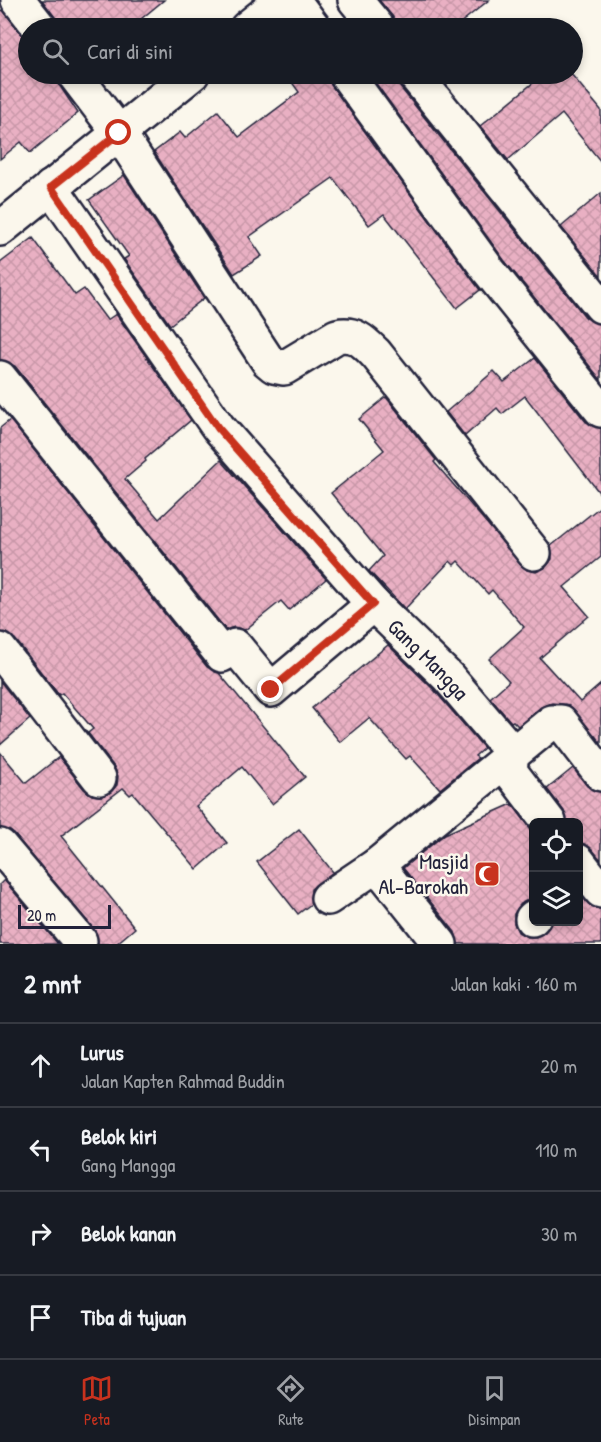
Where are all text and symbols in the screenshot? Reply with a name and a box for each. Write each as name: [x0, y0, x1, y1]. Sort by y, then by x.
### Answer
search box: [18, 18, 583, 84]
icon: search: [39, 35, 72, 68]
text: Cari di sini: [87, 36, 173, 66]
route start: [105, 119, 131, 145]
street label: Gang Mangga: [381, 612, 476, 707]
route end: [257, 676, 283, 702]
map controls: [529, 818, 583, 926]
button: locate: [529, 818, 583, 872]
place label: Masjid Al-Barokah: [378, 846, 468, 901]
mosque icon: Masjid Al-Barokah: [472, 859, 502, 889]
button: layers: [529, 872, 583, 926]
scale bar: [18, 902, 111, 930]
text: 20 m: [27, 904, 56, 926]
text: 2 mnt: [24, 966, 81, 1001]
text: Jalan kaki · 160 m: [450, 970, 577, 997]
text: Lurus: [81, 1037, 124, 1067]
icon: ahead: [24, 1049, 57, 1082]
text: 20 m: [540, 1052, 577, 1079]
text: Jalan Kapten Rahmad Buddin: [81, 1067, 285, 1094]
text: Belok kiri: [81, 1121, 157, 1151]
icon: left: [24, 1133, 57, 1166]
text: 110 m: [535, 1136, 577, 1163]
text: Gang Mangga: [81, 1151, 175, 1178]
icon: right: [24, 1217, 57, 1250]
text: Belok kanan: [81, 1218, 176, 1248]
text: 30 m: [541, 1220, 577, 1247]
icon: arrive: [24, 1301, 57, 1334]
text: Tiba di tujuan: [81, 1302, 186, 1332]
tab: Peta: [80, 1372, 113, 1430]
tab: Rute: [274, 1372, 307, 1430]
tab: Disimpan: [468, 1372, 521, 1430]

